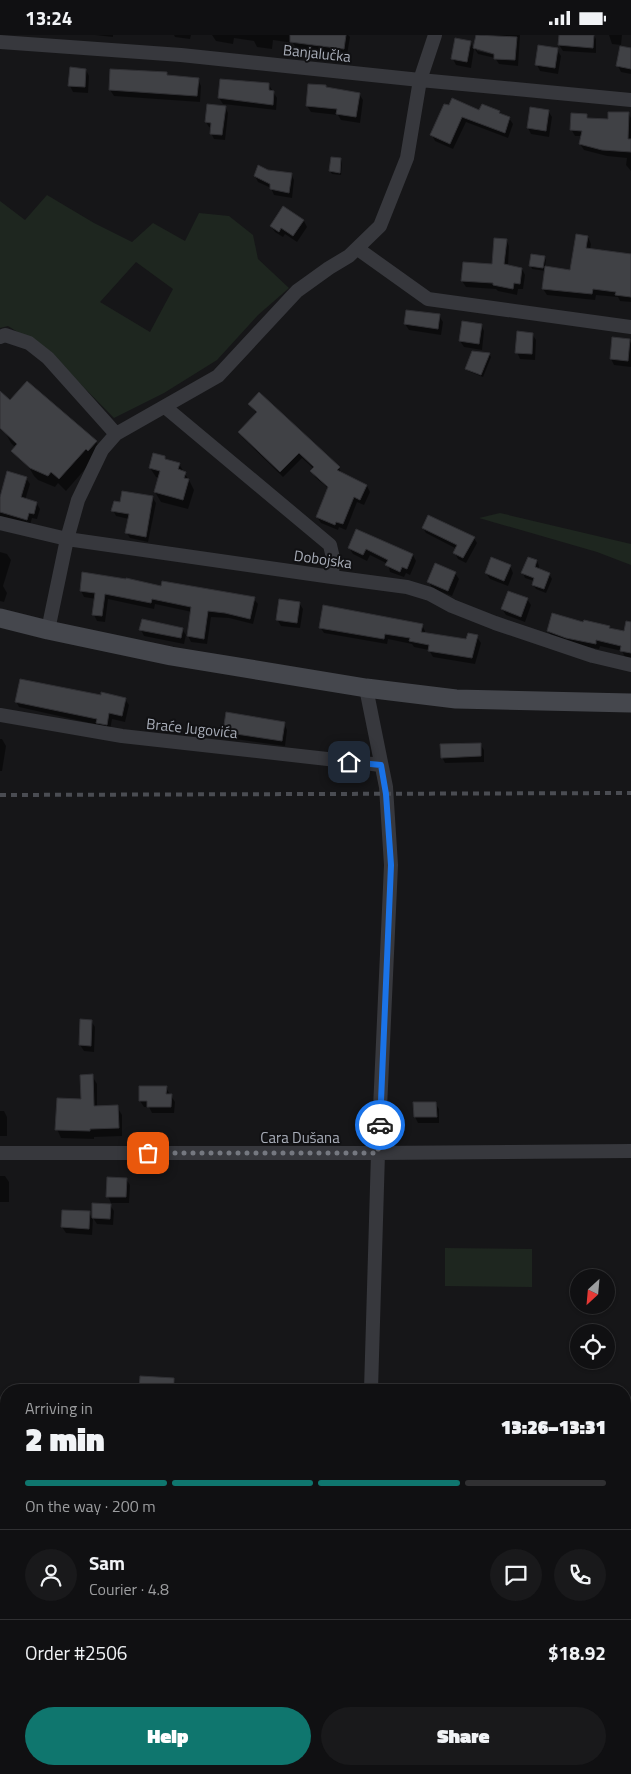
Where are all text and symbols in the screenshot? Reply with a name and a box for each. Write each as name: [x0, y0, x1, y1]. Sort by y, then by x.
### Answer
text: 13:24: [25, 3, 72, 32]
street label: Banjalučka: [282, 38, 353, 68]
street label: Dobojska: [293, 544, 354, 575]
street label: Braće Jugovića: [145, 712, 239, 744]
pin: [328, 741, 370, 783]
icon: home: [335, 748, 363, 776]
courier: [355, 1100, 405, 1150]
icon: car: [366, 1111, 394, 1139]
street label: Cara Dušana: [260, 1126, 340, 1149]
pin: [127, 1132, 169, 1174]
icon: bag: [134, 1139, 162, 1167]
north arrow: [570, 1269, 615, 1314]
map controls: [570, 1269, 615, 1369]
button: locate: [570, 1324, 615, 1369]
text: Arriving in: [25, 1396, 93, 1420]
text: 13:26–13:31: [501, 1412, 606, 1441]
text: 2 min: [25, 1415, 105, 1463]
text: On the way · 200 m: [25, 1494, 156, 1518]
text: Sam: [89, 1548, 125, 1577]
button: person: [25, 1549, 77, 1601]
button: chat: [490, 1549, 542, 1601]
button: phone: [554, 1549, 606, 1601]
text: Courier · 4.8: [89, 1577, 169, 1601]
text: Order #2506: [25, 1638, 127, 1667]
text: $18.92: [548, 1638, 606, 1667]
button: Help: [25, 1707, 311, 1765]
button: Share: [321, 1707, 606, 1765]

